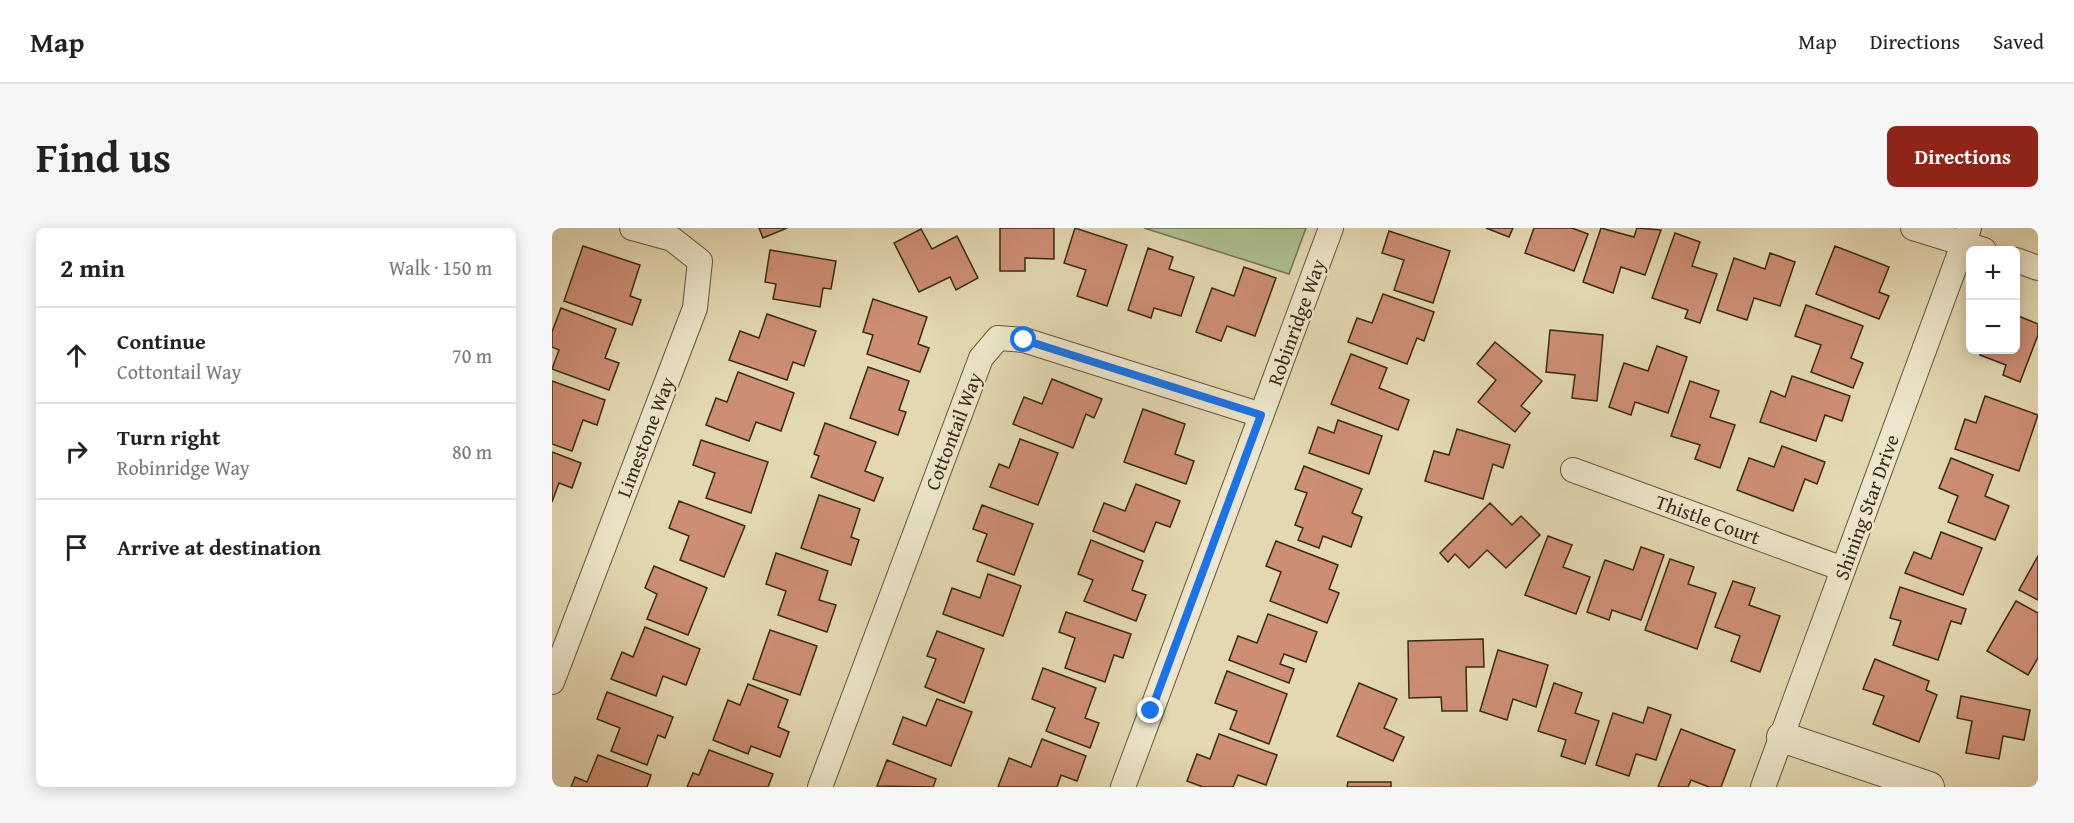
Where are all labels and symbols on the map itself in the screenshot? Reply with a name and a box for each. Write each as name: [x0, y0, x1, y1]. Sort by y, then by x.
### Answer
street label: Robinridge Way: [1260, 255, 1332, 389]
route start: [1010, 326, 1036, 352]
street label: Cottontail Way: [917, 368, 989, 494]
street label: Limestone Way: [609, 373, 681, 501]
street label: Shining Star Drive: [1826, 430, 1906, 584]
street label: Thistle Court: [1652, 487, 1764, 551]
route end: [1137, 697, 1163, 723]

